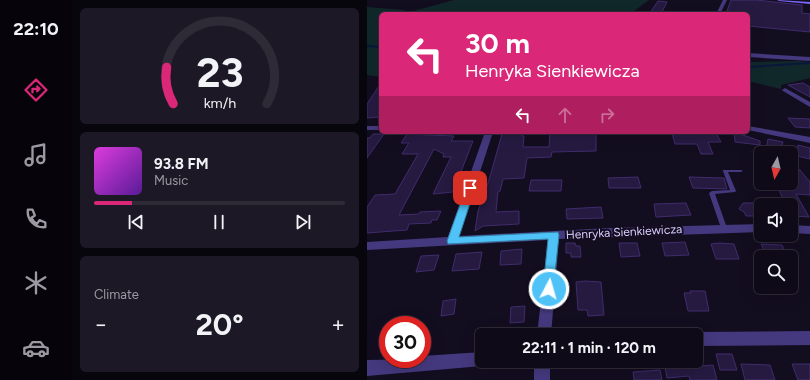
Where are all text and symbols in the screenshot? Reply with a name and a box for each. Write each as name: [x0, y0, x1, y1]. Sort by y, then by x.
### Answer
text: 22:10: [13, 18, 59, 40]
text: 30 m: [465, 26, 530, 60]
icon: left: [399, 28, 451, 80]
text: 23: [196, 47, 243, 97]
text: Henryka Sienkiewicza: [465, 60, 640, 82]
icon: directions: [22, 76, 50, 104]
text: km/h: [203, 94, 236, 112]
icon: left: [512, 104, 534, 126]
icon: ahead: [554, 104, 576, 126]
icon: right: [596, 104, 618, 126]
icon: music: [22, 141, 50, 169]
north arrow: [754, 146, 798, 190]
map controls: [754, 146, 798, 294]
text: 93.8 FM: [154, 155, 209, 173]
pin: [453, 171, 487, 205]
text: Music: [154, 173, 188, 188]
icon: arrive: [459, 177, 481, 199]
button: sound: [754, 198, 798, 242]
icon: phone: [22, 205, 50, 233]
icon: previous: [125, 211, 147, 233]
icon: pause: [208, 211, 230, 233]
icon: next: [292, 211, 314, 233]
street label: Henryka Sienkiewicza: [565, 222, 683, 242]
button: search: [754, 250, 798, 294]
position arrow: [528, 268, 570, 310]
icon: climate: [22, 269, 50, 297]
text: Climate: [94, 287, 139, 302]
text: 20°: [195, 306, 244, 343]
text: −: [94, 311, 108, 338]
text: +: [331, 311, 345, 338]
speed limit sign: 30: [379, 316, 431, 368]
icon: car: [22, 334, 50, 362]
text: 22:11 · 1 min · 120 m: [522, 339, 656, 357]

